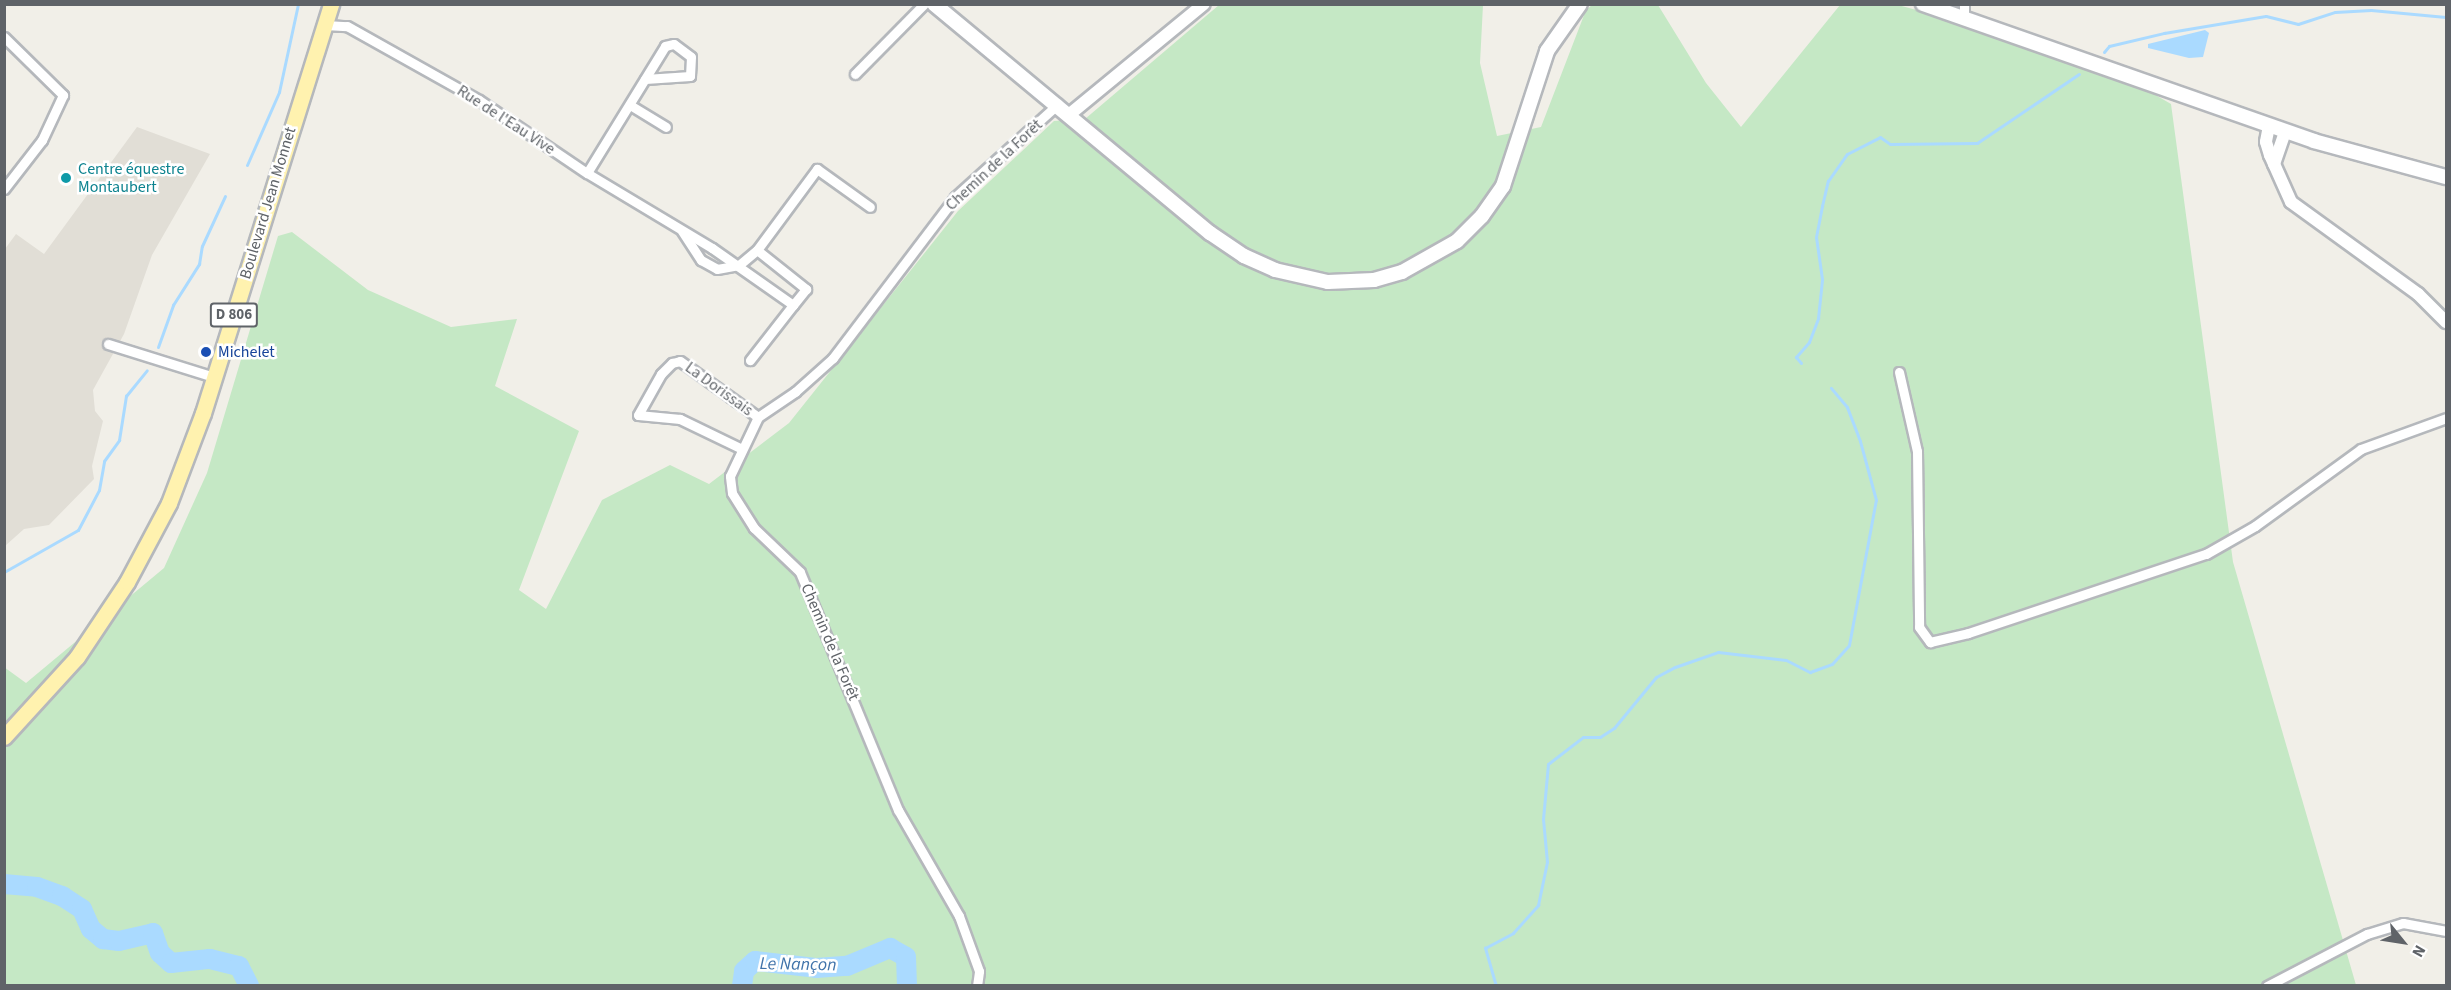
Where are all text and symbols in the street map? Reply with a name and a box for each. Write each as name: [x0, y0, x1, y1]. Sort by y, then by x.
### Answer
street label: Rue de l'Eau Vive: [453, 81, 559, 159]
street label: Chemin de la Forêt: [942, 115, 1046, 215]
street label: Boulevard Jean Monnet: [236, 125, 300, 281]
place label: Centre équestre Montaubert: [78, 159, 184, 197]
marker: Centre équestre Montaubert: [59, 171, 73, 185]
road number: D 806: [208, 303, 260, 327]
place label: Michelet: [218, 342, 275, 362]
marker: Michelet: [199, 345, 213, 359]
street label: La Dorissais: [681, 358, 757, 420]
street label: Chemin de la Forêt: [797, 581, 863, 703]
north arrow: [2373, 912, 2433, 972]
text: N: [2406, 941, 2431, 961]
water label: Le Nançon: [759, 954, 837, 976]

